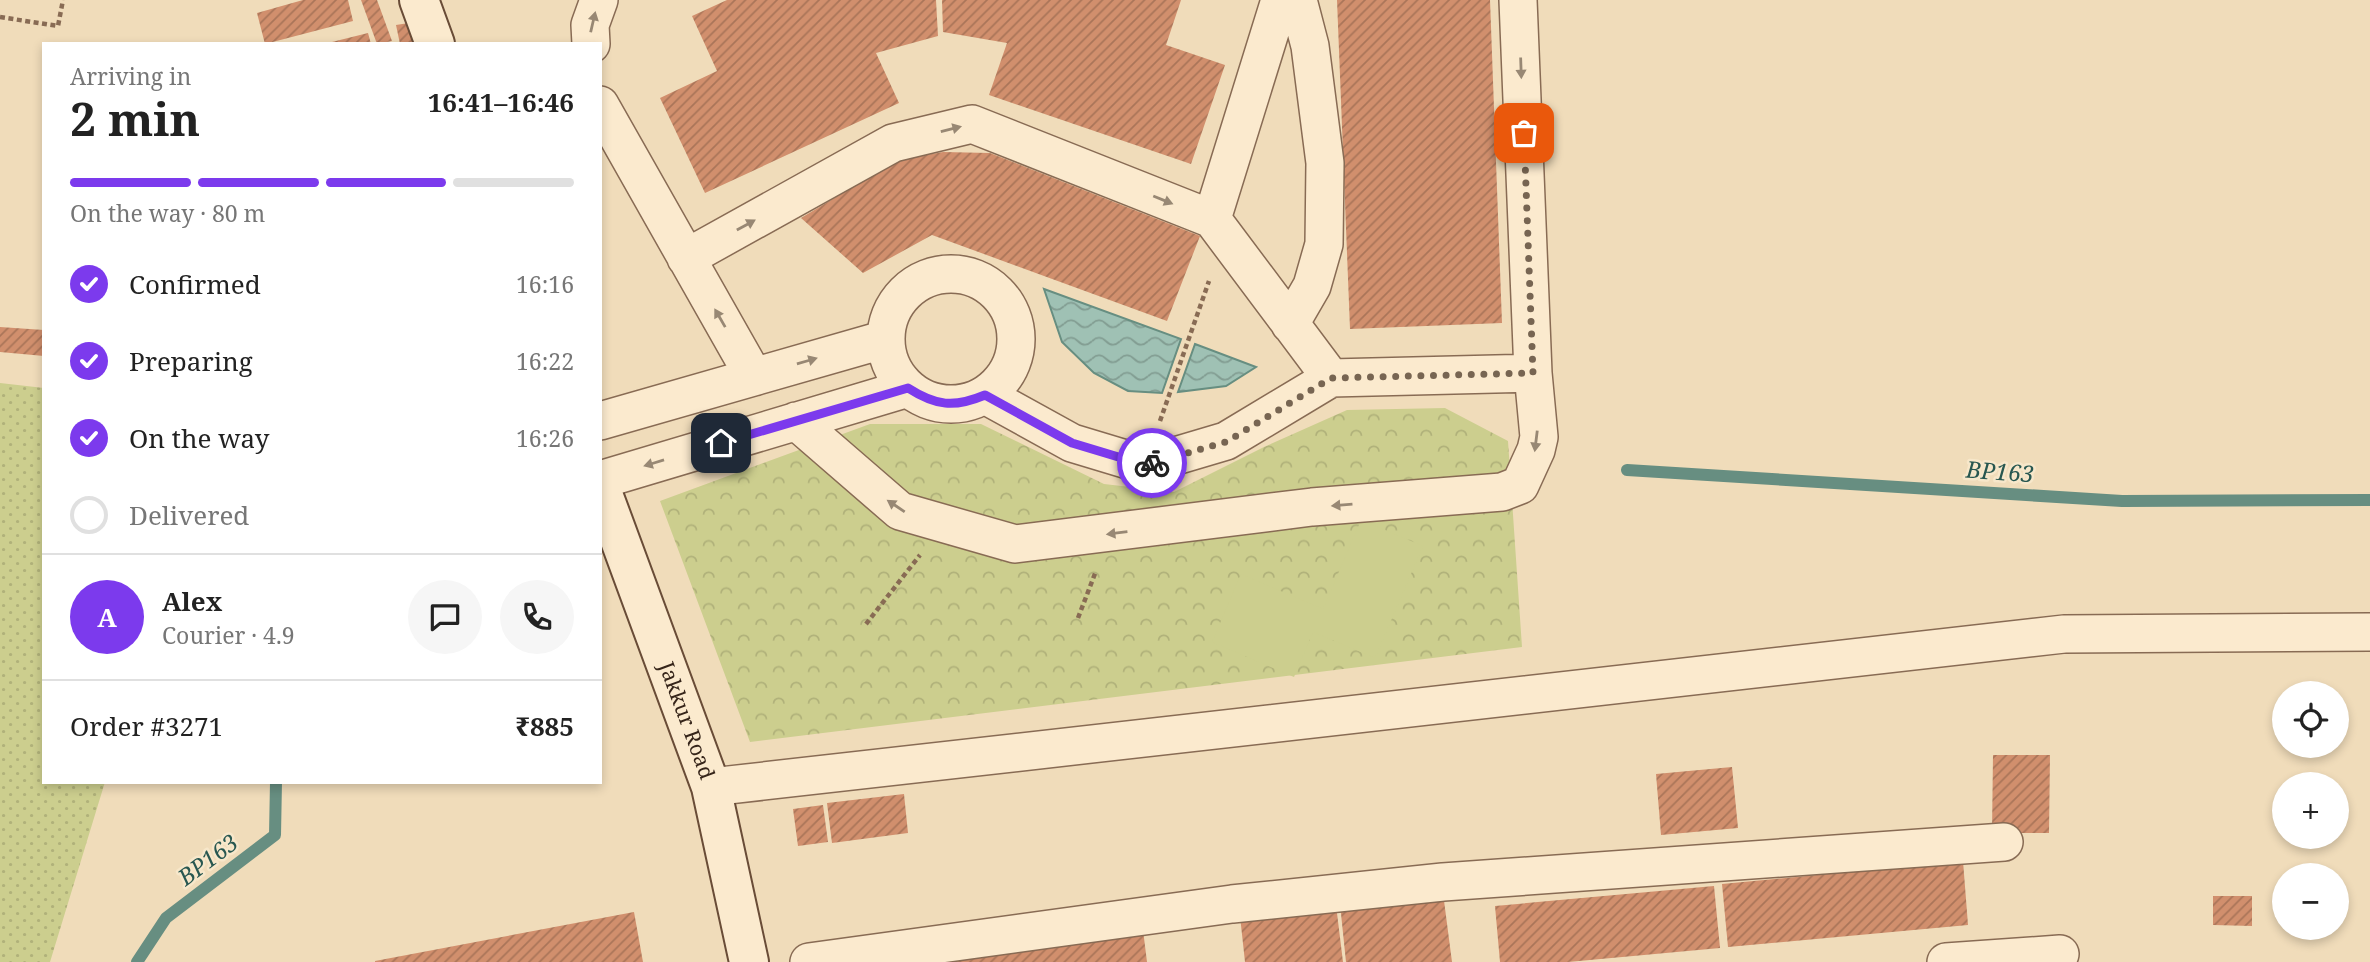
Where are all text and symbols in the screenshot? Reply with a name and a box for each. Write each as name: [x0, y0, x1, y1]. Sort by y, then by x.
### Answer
one-way arrow: [588, 10, 599, 32]
one-way arrow: [1516, 57, 1527, 79]
text: Arriving in: [70, 60, 191, 92]
text: 16:41–16:46: [428, 84, 574, 120]
text: 2 min: [70, 87, 200, 149]
pin: [1494, 103, 1554, 163]
icon: bag: [1505, 114, 1543, 152]
one-way arrow: [940, 123, 962, 134]
one-way arrow: [1153, 194, 1174, 205]
text: On the way · 80 m: [70, 197, 265, 229]
one-way arrow: [736, 219, 756, 231]
icon: check: [70, 265, 108, 303]
text: Confirmed: [129, 266, 261, 302]
text: 16:16: [516, 268, 574, 300]
one-way arrow: [714, 308, 726, 327]
icon: check: [70, 342, 108, 380]
text: Preparing: [129, 343, 253, 379]
text: 16:22: [516, 345, 574, 377]
one-way arrow: [797, 356, 818, 366]
pin: [691, 413, 751, 473]
icon: check: [70, 419, 108, 457]
text: On the way: [129, 420, 269, 456]
text: 16:26: [516, 422, 574, 454]
icon: home: [702, 424, 740, 462]
courier: [1117, 428, 1187, 498]
one-way arrow: [1531, 430, 1542, 452]
icon: bike: [1133, 444, 1171, 482]
water label: BP163: [1964, 453, 2035, 489]
one-way arrow: [644, 459, 665, 469]
text: Delivered: [129, 497, 249, 533]
one-way arrow: [887, 499, 906, 513]
one-way arrow: [1331, 500, 1353, 511]
one-way arrow: [1105, 528, 1127, 539]
button: chat: [408, 580, 482, 654]
button: phone: [500, 580, 574, 654]
text: Alex: [162, 583, 222, 619]
text: A: [97, 599, 117, 635]
text: Courier · 4.9: [162, 619, 295, 651]
street label: Jakkur Road: [653, 657, 722, 783]
map controls: [2272, 681, 2349, 940]
button: locate: [2272, 681, 2349, 758]
text: Order #3271: [70, 708, 223, 744]
text: ₹885: [515, 708, 574, 744]
button: +: [2272, 772, 2349, 849]
water label: BP163: [170, 826, 244, 893]
button: −: [2272, 863, 2349, 940]

